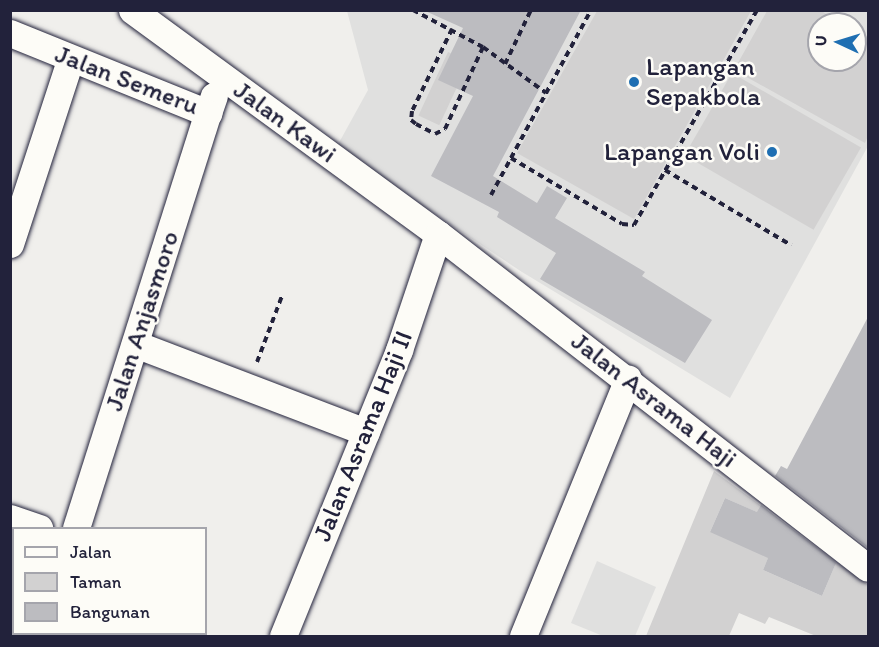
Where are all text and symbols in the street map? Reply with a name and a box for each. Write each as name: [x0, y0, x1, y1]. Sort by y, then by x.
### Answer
north arrow: [807, 12, 867, 72]
text: U: [811, 35, 830, 47]
street label: Jalan Semeru: [51, 38, 203, 122]
place label: Lapangan Sepakbola: [646, 51, 761, 112]
street label: Jalan Kawi: [227, 74, 343, 170]
marker: Lapangan Sepakbola: [627, 75, 641, 89]
place label: Lapangan Voli: [604, 136, 760, 168]
marker: Lapangan Voli: [765, 145, 779, 159]
street label: Jalan Anjasmoro: [98, 227, 186, 415]
street label: Jalan Asrama Haji: [565, 325, 743, 475]
street label: Jalan Asrama Haji II: [306, 326, 420, 546]
legend: [12, 527, 207, 635]
text: Jalan: [70, 541, 111, 563]
text: Taman: [70, 571, 121, 593]
text: Bangunan: [70, 601, 150, 623]

